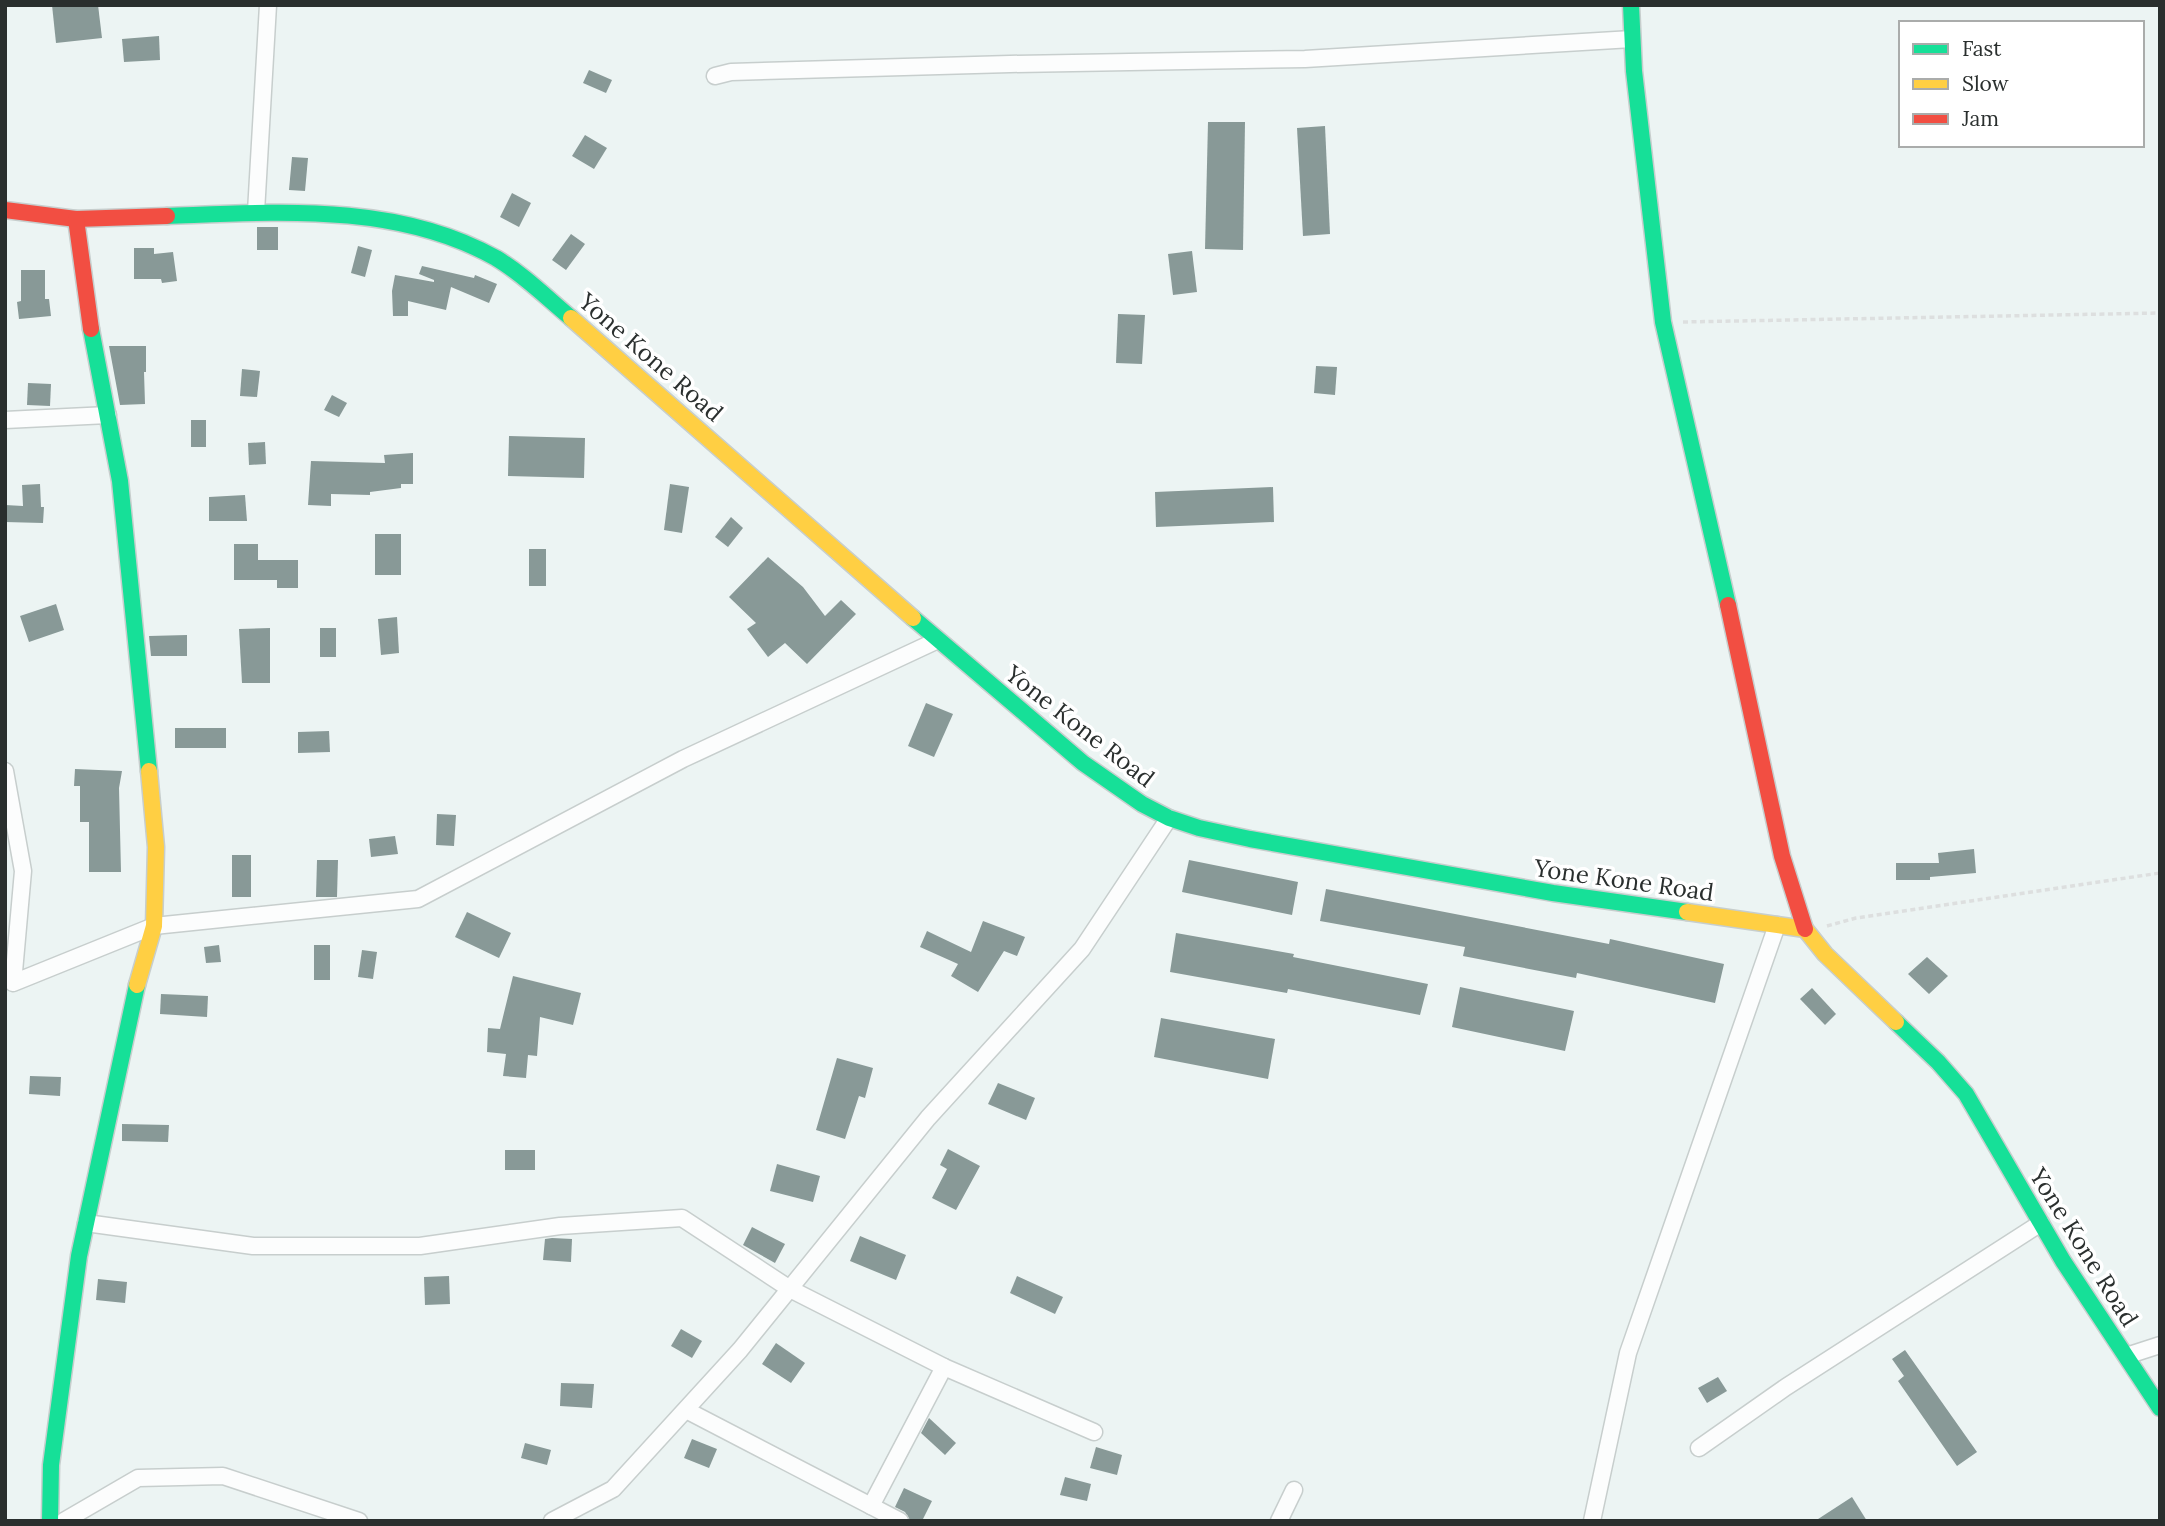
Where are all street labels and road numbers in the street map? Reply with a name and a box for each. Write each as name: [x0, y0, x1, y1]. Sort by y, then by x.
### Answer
street label: Yone Kone Road: [572, 285, 730, 428]
street label: Yone Kone Road: [998, 657, 1161, 794]
street label: Yone Kone Road: [1531, 852, 1716, 908]
street label: Yone Kone Road: [2022, 1161, 2145, 1332]

